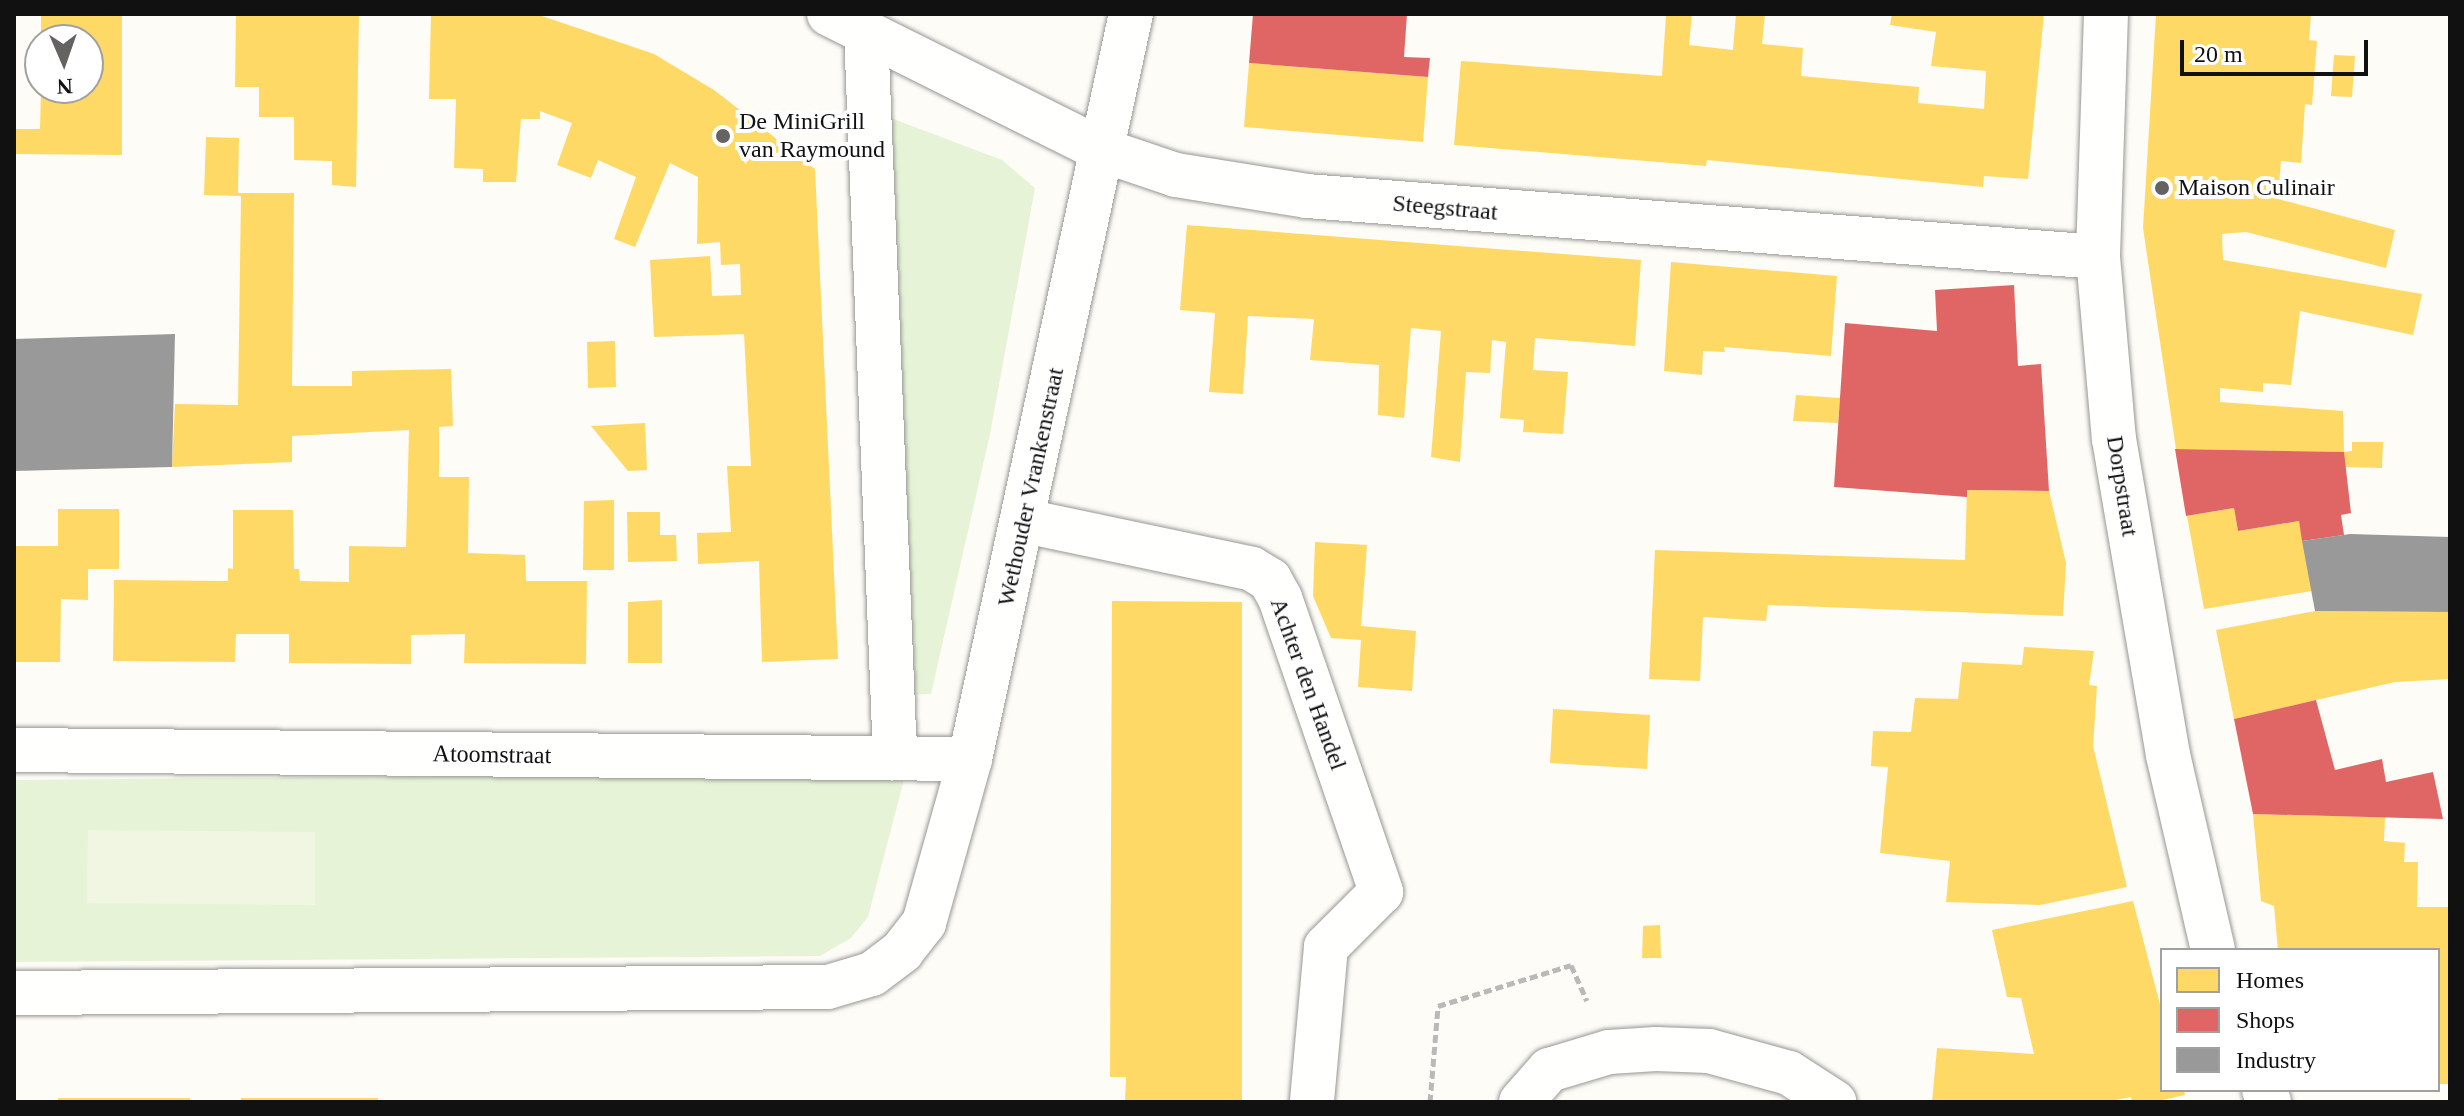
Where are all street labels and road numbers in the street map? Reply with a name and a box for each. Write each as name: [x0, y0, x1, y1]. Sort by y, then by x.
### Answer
street label: Steegstraat: [1391, 189, 1499, 227]
street label: Wethouder Vrankenstraat: [992, 365, 1070, 609]
street label: Dorpstraat: [2100, 434, 2144, 538]
street label: Achter den Handel: [1263, 594, 1353, 774]
street label: Atoomstraat: [432, 740, 552, 770]

